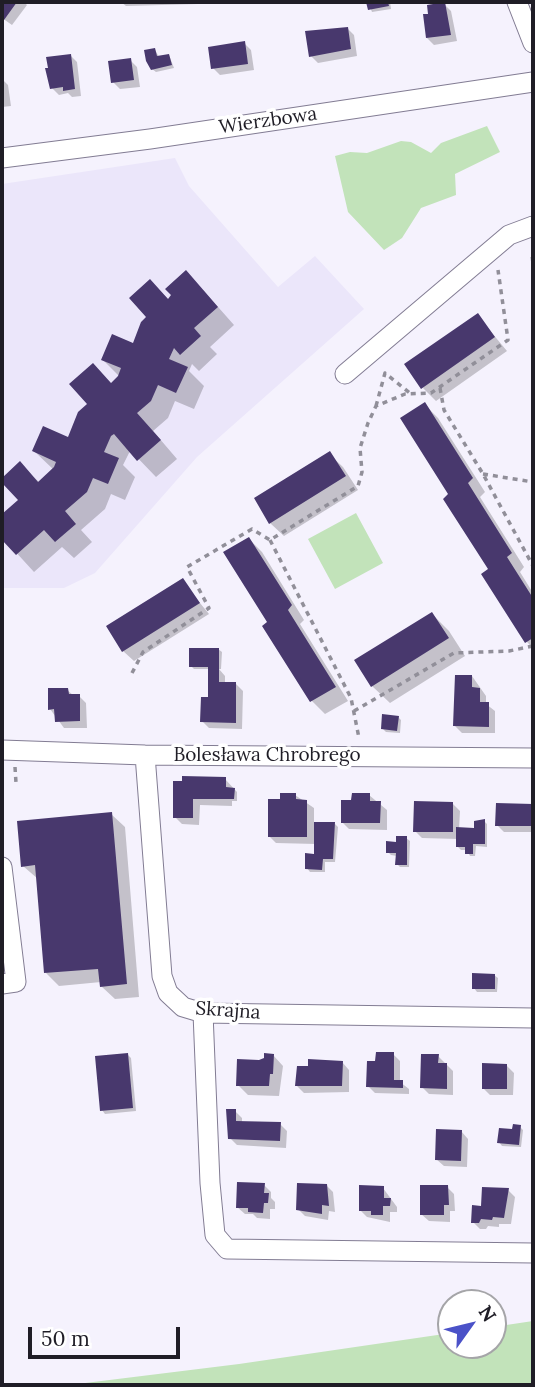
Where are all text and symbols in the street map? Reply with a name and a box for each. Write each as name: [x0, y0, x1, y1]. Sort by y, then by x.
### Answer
street label: Wierzbowa: [217, 103, 319, 139]
street label: Bolesława Chrobrego: [173, 745, 361, 767]
street label: Skrajna: [195, 997, 261, 1025]
north arrow: [437, 1289, 507, 1359]
text: N: [474, 1301, 502, 1326]
scale bar: [32, 1314, 184, 1358]
text: 50 m: [41, 1325, 90, 1352]

